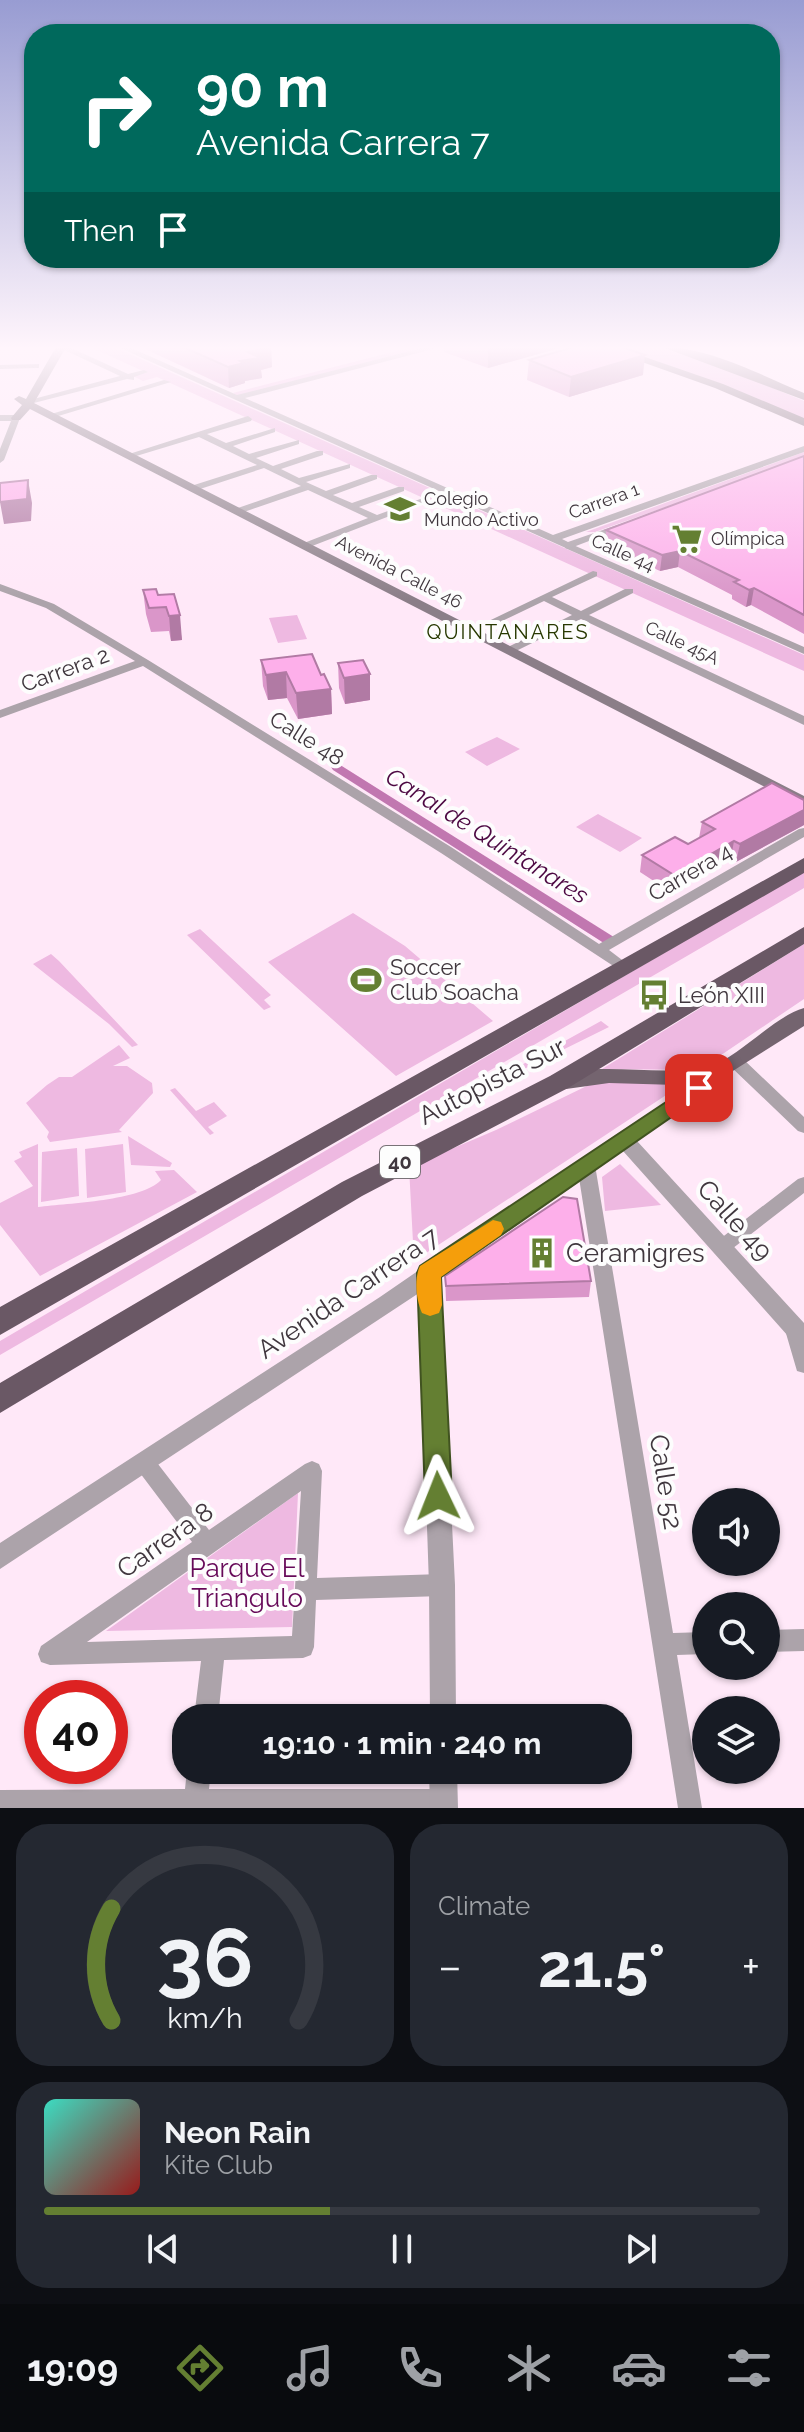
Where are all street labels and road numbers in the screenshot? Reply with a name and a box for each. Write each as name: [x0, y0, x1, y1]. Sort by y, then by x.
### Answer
street label: Carrera 1: [566, 478, 642, 523]
street label: Calle 44: [588, 529, 658, 576]
street label: Avenida Calle 46: [332, 531, 466, 613]
street label: Calle 45A: [642, 616, 722, 669]
street label: Carrera 2: [17, 641, 113, 697]
street label: Calle 48: [265, 705, 349, 771]
street label: Carrera 4: [644, 838, 736, 906]
street label: Autopista Sur: [414, 1031, 570, 1131]
road number: 40: [380, 1146, 420, 1178]
street label: Calle 49: [691, 1174, 779, 1266]
street label: Avenida Carrera 7: [252, 1221, 444, 1365]
street label: Calle 52: [644, 1432, 688, 1532]
street label: Carrera 8: [111, 1496, 219, 1584]

